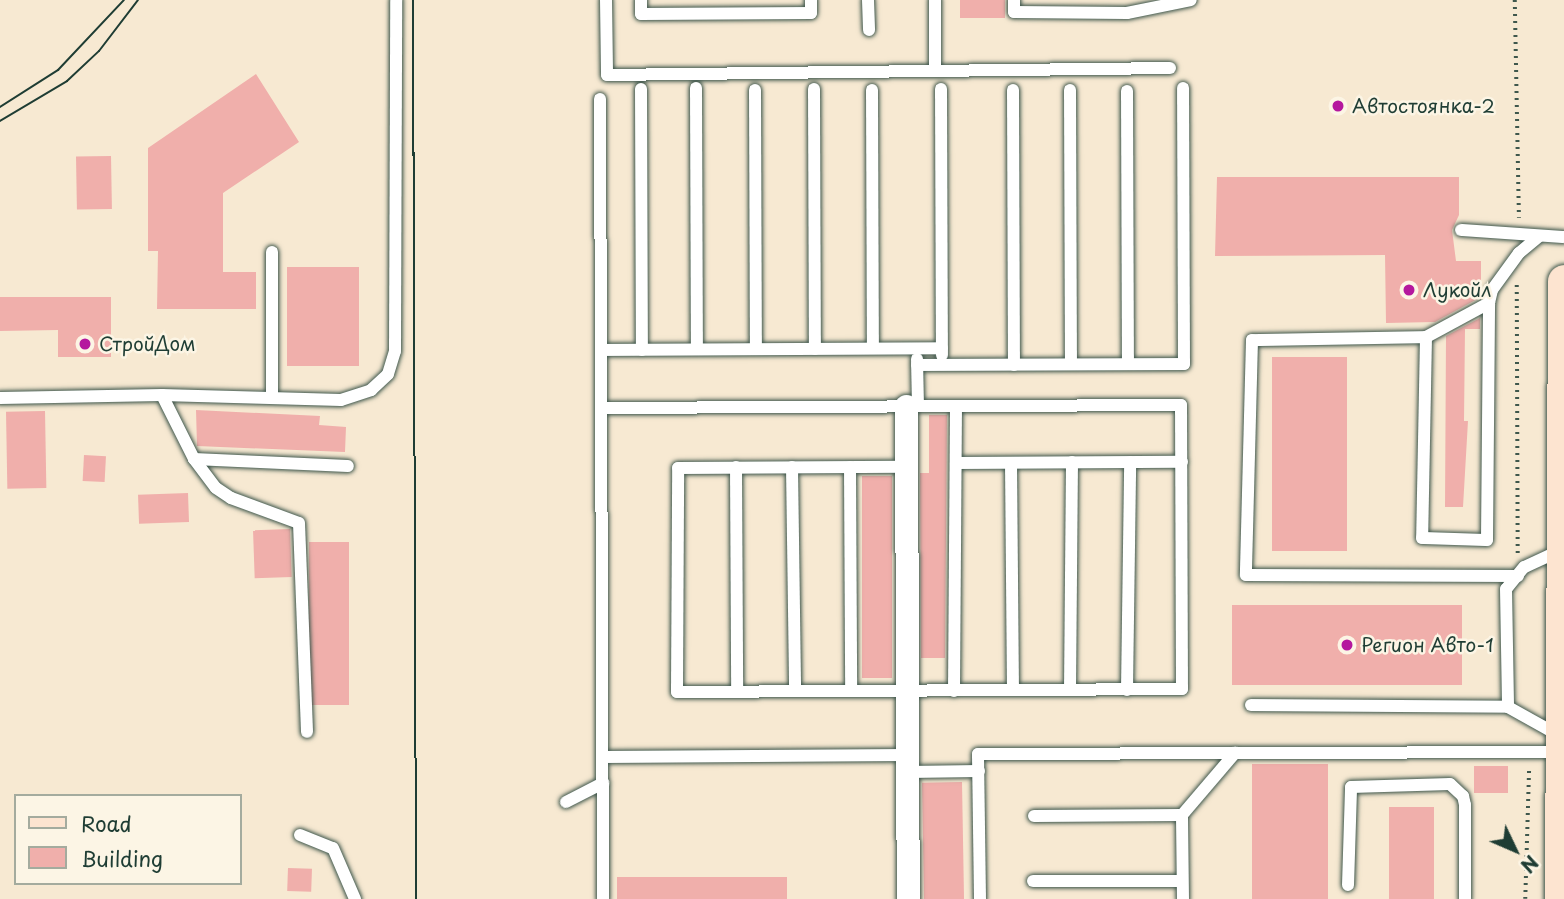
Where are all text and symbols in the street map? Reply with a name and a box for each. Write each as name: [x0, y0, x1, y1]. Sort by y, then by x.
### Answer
place label: Автостоянка-2: [1352, 95, 1495, 117]
marker: Автостоянка-2: [1330, 98, 1346, 114]
place label: Лукойл: [1423, 279, 1491, 301]
marker: Лукойл: [1401, 282, 1417, 298]
place label: СтройДом: [99, 333, 196, 355]
marker: СтройДом: [77, 336, 93, 352]
place label: Регион Авто-1: [1361, 634, 1494, 656]
marker: Регион Авто-1: [1339, 637, 1355, 653]
legend: [14, 794, 242, 885]
text: Road: [81, 807, 132, 839]
north arrow: [1480, 815, 1550, 885]
text: Building: [81, 842, 163, 874]
text: N: [1515, 849, 1545, 880]

